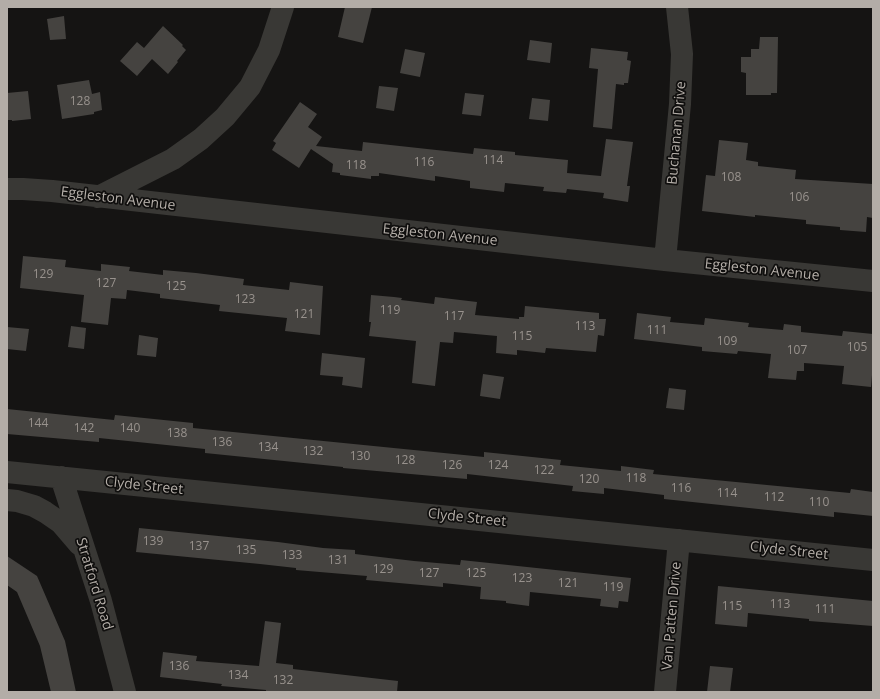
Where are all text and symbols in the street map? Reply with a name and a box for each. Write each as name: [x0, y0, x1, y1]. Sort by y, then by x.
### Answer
street label: Buchanan Drive: [664, 81, 690, 185]
house number: 128: [70, 95, 90, 109]
house number: 114: [483, 154, 503, 168]
house number: 116: [414, 156, 434, 170]
house number: 118: [346, 159, 366, 173]
house number: 108: [721, 171, 741, 185]
street label: Eggleston Avenue: [60, 184, 176, 214]
house number: 106: [789, 191, 809, 205]
street label: Eggleston Avenue: [382, 221, 498, 249]
street label: Eggleston Avenue: [704, 256, 820, 284]
house number: 129: [33, 268, 53, 282]
house number: 127: [96, 277, 116, 291]
house number: 125: [166, 280, 186, 294]
house number: 123: [235, 293, 255, 307]
house number: 119: [380, 304, 400, 318]
house number: 121: [294, 308, 314, 322]
house number: 117: [444, 310, 464, 324]
house number: 113: [575, 320, 595, 334]
house number: 111: [647, 324, 667, 338]
house number: 115: [512, 330, 532, 344]
house number: 109: [717, 335, 737, 349]
house number: 105: [847, 341, 867, 355]
house number: 107: [787, 344, 807, 358]
house number: 144: [28, 417, 48, 431]
house number: 142: [74, 422, 94, 436]
house number: 140: [120, 422, 140, 436]
house number: 138: [167, 427, 187, 441]
house number: 136: [212, 436, 232, 450]
house number: 134: [258, 441, 278, 455]
house number: 132: [303, 445, 323, 459]
house number: 130: [350, 450, 370, 464]
house number: 128: [395, 454, 415, 468]
house number: 126: [442, 459, 462, 473]
house number: 124: [488, 459, 508, 473]
house number: 122: [534, 464, 554, 478]
house number: 118: [626, 472, 646, 486]
house number: 120: [579, 473, 599, 487]
street label: Clyde Street: [104, 474, 184, 498]
house number: 116: [671, 482, 691, 496]
house number: 114: [717, 487, 737, 501]
house number: 112: [764, 491, 784, 505]
house number: 110: [809, 496, 829, 510]
street label: Clyde Street: [427, 506, 507, 530]
house number: 139: [143, 535, 163, 549]
street label: Stratford Road: [72, 536, 116, 632]
street label: Clyde Street: [749, 539, 829, 563]
house number: 137: [189, 540, 209, 554]
house number: 135: [236, 544, 256, 558]
house number: 133: [282, 549, 302, 563]
house number: 131: [328, 554, 348, 568]
street label: Van Patten Drive: [659, 561, 685, 671]
house number: 129: [373, 563, 393, 577]
house number: 127: [419, 567, 439, 581]
house number: 125: [466, 567, 486, 581]
house number: 123: [512, 572, 532, 586]
house number: 121: [558, 577, 578, 591]
house number: 119: [603, 581, 623, 595]
house number: 113: [770, 598, 790, 612]
house number: 115: [722, 600, 742, 614]
house number: 111: [815, 603, 835, 617]
house number: 136: [169, 660, 189, 674]
house number: 134: [228, 669, 248, 683]
house number: 132: [273, 674, 293, 688]

